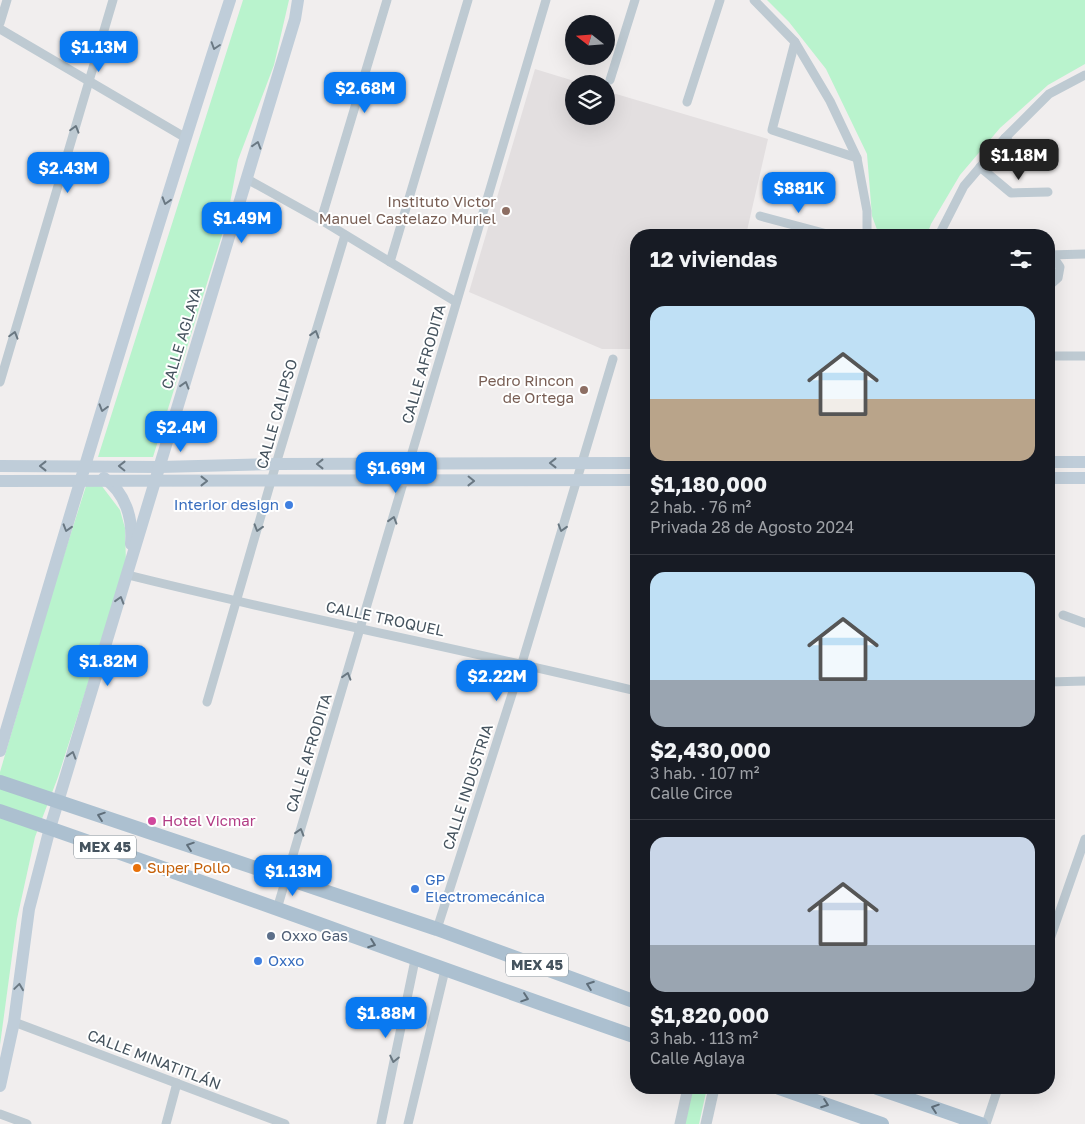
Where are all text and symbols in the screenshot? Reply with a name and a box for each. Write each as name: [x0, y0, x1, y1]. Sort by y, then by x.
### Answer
north arrow: [565, 15, 615, 65]
map controls: [565, 15, 615, 125]
pin: $1.13M: [58, 30, 140, 73]
text: $1.13M: [71, 37, 127, 57]
one-way arrow: [211, 42, 221, 50]
pin: $2.68M: [324, 72, 406, 114]
button: layers: [565, 75, 615, 125]
text: $2.68M: [335, 78, 395, 98]
one-way arrow: [69, 126, 79, 134]
pin: $1.18M: [978, 138, 1060, 181]
one-way arrow: [251, 142, 261, 150]
text: $1.18M: [991, 145, 1047, 165]
pin: $2.43M: [27, 152, 109, 194]
text: $2.43M: [38, 158, 98, 178]
pin: $881K: [764, 172, 834, 214]
text: $881K: [773, 178, 825, 198]
place label: Instituto Victor Manuel Castelazo Muriel: [319, 192, 496, 227]
one-way arrow: [162, 197, 172, 205]
pin: $1.49M: [201, 202, 283, 244]
marker: Instituto Victor Manuel Castelazo Muriel: [500, 205, 512, 217]
text: $1.49M: [213, 208, 271, 228]
icon: filters: [1007, 245, 1035, 273]
text: 12 viviendas: [650, 246, 778, 272]
street label: CALLE AGLAYA: [157, 284, 205, 391]
street label: CALLE AFRODITA: [397, 302, 449, 426]
one-way arrow: [310, 330, 320, 338]
one-way arrow: [8, 332, 18, 340]
icon: home: [798, 339, 888, 429]
street label: CALLE CALIPSO: [252, 357, 300, 471]
place label: Pedro Rincon de Ortega: [478, 371, 574, 406]
one-way arrow: [179, 381, 189, 389]
marker: Pedro Rincon de Ortega: [578, 384, 590, 396]
one-way arrow: [98, 403, 109, 412]
pin: $2.4M: [146, 410, 216, 453]
text: $2.4M: [156, 417, 206, 437]
pin: $1.69M: [355, 452, 437, 494]
text: $1.69M: [367, 458, 425, 478]
one-way arrow: [548, 458, 556, 468]
one-way arrow: [316, 459, 324, 469]
one-way arrow: [39, 461, 46, 471]
one-way arrow: [118, 461, 126, 471]
text: $1,180,000: [650, 471, 767, 497]
one-way arrow: [200, 476, 208, 486]
one-way arrow: [468, 476, 476, 486]
place label: Interior design: [174, 495, 279, 513]
text: 2 hab. · 76 m²: [650, 497, 751, 517]
marker: Interior design: [283, 499, 295, 511]
one-way arrow: [387, 517, 397, 525]
text: Privada 28 de Agosto 2024: [650, 517, 854, 537]
one-way arrow: [253, 523, 263, 531]
one-way arrow: [557, 523, 567, 531]
one-way arrow: [62, 524, 72, 532]
one-way arrow: [114, 596, 124, 604]
street label: CALLE TROQUEL: [324, 597, 446, 639]
icon: home: [798, 604, 888, 694]
pin: $1.82M: [67, 644, 149, 687]
text: $1.82M: [79, 651, 137, 671]
pin: $2.22M: [456, 660, 538, 702]
text: $2.22M: [467, 666, 527, 686]
one-way arrow: [341, 672, 351, 681]
street label: CALLE AFRODITA: [281, 691, 335, 814]
street label: CALLE INDUSTRIA: [438, 722, 496, 852]
text: $2,430,000: [650, 737, 771, 763]
one-way arrow: [67, 751, 77, 760]
text: 3 hab. · 107 m²: [650, 763, 759, 783]
text: Calle Circe: [650, 783, 733, 803]
place label: Hotel Vicmar: [162, 811, 256, 829]
one-way arrow: [97, 812, 105, 822]
marker: Hotel Vicmar: [146, 815, 158, 827]
one-way arrow: [295, 828, 305, 836]
road number: MEX 45: [74, 836, 136, 859]
one-way arrow: [187, 842, 195, 852]
pin: $1.13M: [252, 854, 334, 897]
place label: Super Pollo: [147, 858, 230, 876]
text: $1.13M: [265, 861, 321, 881]
marker: Super Pollo: [131, 862, 143, 874]
icon: home: [798, 869, 888, 959]
place label: GP Electromecánica: [425, 870, 545, 905]
marker: GP Electromecánica: [409, 883, 421, 895]
place label: Oxxo Gas: [281, 926, 348, 944]
marker: Oxxo Gas: [265, 930, 277, 942]
one-way arrow: [367, 938, 376, 948]
place label: Oxxo: [268, 951, 304, 969]
road number: MEX 45: [506, 954, 568, 976]
marker: Oxxo: [252, 955, 264, 967]
one-way arrow: [587, 981, 595, 991]
one-way arrow: [13, 982, 24, 990]
one-way arrow: [521, 992, 529, 1002]
pin: $1.88M: [345, 996, 427, 1039]
text: $1,820,000: [650, 1002, 769, 1028]
text: $1.88M: [357, 1003, 415, 1023]
street label: CALLE MINATITLÁN: [85, 1025, 224, 1093]
text: 3 hab. · 113 m²: [650, 1028, 758, 1048]
text: Calle Aglaya: [650, 1048, 745, 1068]
one-way arrow: [390, 1054, 400, 1063]
one-way arrow: [821, 1098, 829, 1108]
one-way arrow: [932, 1104, 940, 1114]

